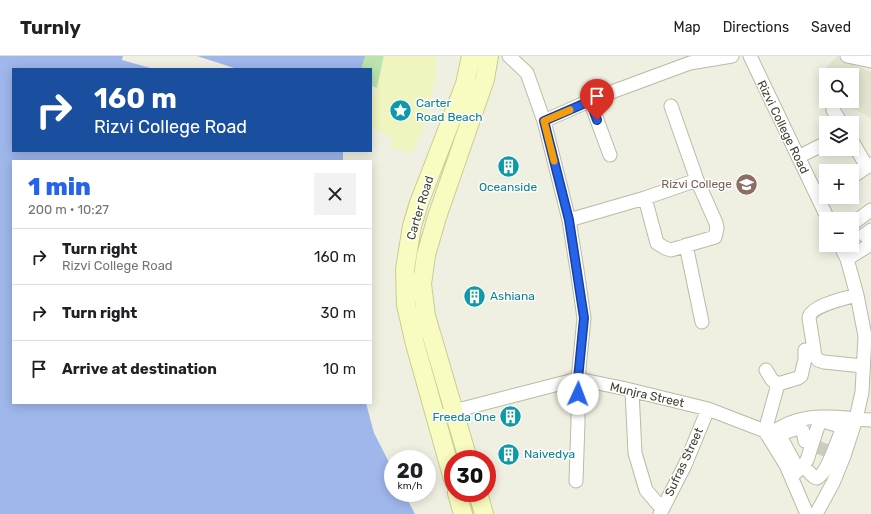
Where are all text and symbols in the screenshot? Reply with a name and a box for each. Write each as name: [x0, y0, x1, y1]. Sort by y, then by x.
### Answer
text: Turnly: [20, 16, 81, 39]
text: Map: [674, 19, 701, 36]
text: Directions: [723, 19, 789, 36]
text: Saved: [811, 19, 851, 36]
map controls: [819, 68, 859, 252]
button: search: [819, 68, 859, 108]
street label: Rizvi College Road: [754, 78, 812, 176]
pin: [580, 79, 614, 120]
text: 160 m: [94, 82, 177, 115]
icon: right: [28, 84, 80, 136]
icon: arrive: [586, 85, 608, 107]
place label: Carter Road Beach: [416, 96, 483, 124]
place icon: Carter Road Beach: [387, 97, 413, 123]
text: Rizvi College Road: [94, 116, 247, 138]
button: layers: [819, 116, 859, 156]
building icon: Oceanside: [495, 153, 521, 179]
button: +: [819, 164, 859, 204]
school or university icon: Rizvi College: [734, 171, 760, 197]
text: 1 min: [28, 173, 91, 201]
button: close: [314, 173, 356, 215]
street label: Carter Road: [404, 174, 436, 242]
place label: Rizvi College: [661, 177, 732, 191]
place label: Oceanside: [479, 180, 537, 194]
text: 200 m · 10:27: [28, 202, 109, 217]
button: −: [819, 212, 859, 252]
text: Turn right: [62, 240, 137, 258]
icon: right: [28, 246, 50, 268]
text: 160 m: [314, 248, 356, 266]
text: Rizvi College Road: [62, 258, 173, 273]
building icon: Ashiana: [462, 283, 488, 309]
place label: Ashiana: [490, 289, 535, 303]
icon: right: [28, 302, 50, 324]
text: Turn right: [62, 304, 137, 322]
text: 30 m: [320, 304, 356, 322]
icon: arrive: [28, 358, 50, 380]
text: Arrive at destination: [62, 360, 217, 378]
text: 10 m: [323, 360, 356, 378]
position arrow: [557, 373, 599, 415]
street label: Munjra Street: [608, 380, 686, 410]
building icon: Freeda One: [498, 404, 524, 430]
place label: Freeda One: [432, 410, 496, 424]
street label: Sufras Street: [662, 425, 706, 499]
building icon: Naivedya: [496, 441, 522, 467]
place label: Naivedya: [524, 447, 575, 461]
speed limit sign: 30: [444, 450, 496, 502]
text: 20: [397, 459, 423, 483]
text: km/h: [398, 480, 422, 492]

